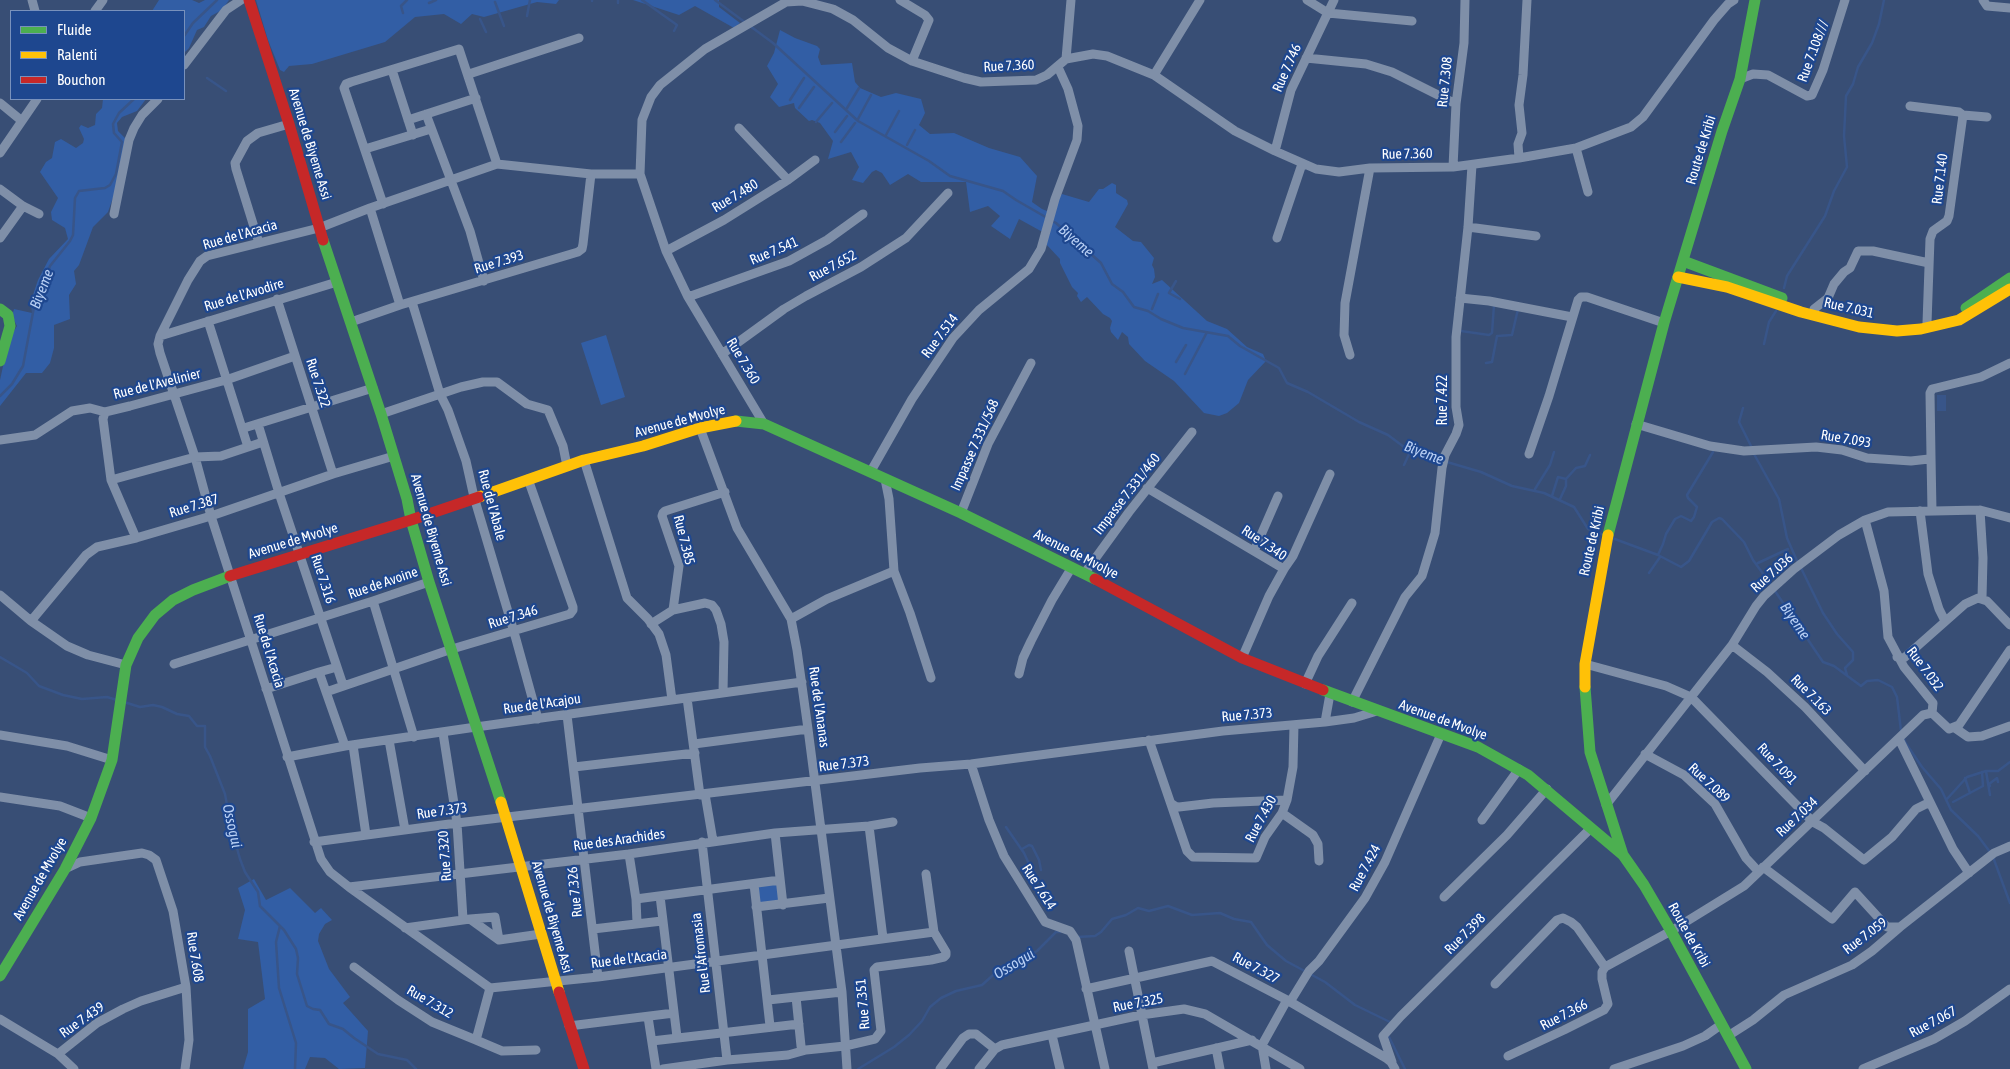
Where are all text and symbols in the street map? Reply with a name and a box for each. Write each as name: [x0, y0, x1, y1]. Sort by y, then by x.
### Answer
legend: [10, 10, 185, 100]
street label: Rue 7.108///: [1794, 18, 1832, 84]
text: Fluide: [57, 21, 92, 38]
street label: Rue 7.746: [1269, 41, 1305, 95]
text: Ralenti: [57, 46, 97, 63]
street label: Rue 7.360: [983, 56, 1035, 76]
street label: Rue 7.308: [1434, 56, 1456, 108]
text: Bouchon: [57, 71, 106, 88]
street label: Avenue de Biyeme Assi: [285, 86, 335, 202]
street label: Route de Kribi: [1683, 113, 1719, 187]
street label: Rue 7.360: [1381, 145, 1433, 163]
street label: Rue 7.140: [1929, 153, 1951, 205]
street label: Rue 7.480: [709, 176, 761, 216]
street label: Rue de l'Acacia: [201, 216, 279, 254]
water label: Biyeme: [1055, 221, 1097, 261]
street label: Rue 7.541: [747, 233, 801, 269]
street label: Rue 7.393: [472, 247, 526, 277]
street label: Rue 7.652: [807, 247, 859, 285]
water label: Biyeme: [26, 267, 58, 311]
street label: Rue de l'Avodire: [202, 275, 286, 315]
street label: Rue 7.031: [1822, 294, 1876, 322]
street label: Rue 7.514: [918, 311, 962, 361]
street label: Rue 7.360: [723, 335, 763, 387]
street label: Rue 7.322: [302, 356, 334, 410]
street label: Rue de l'Avelinier: [112, 365, 202, 403]
street label: Rue 7.422: [1435, 375, 1451, 425]
street label: Impasse 7.331/568: [947, 397, 1003, 493]
street label: Avenue de Mvolye: [633, 401, 727, 441]
street label: Rue 7.093: [1820, 426, 1872, 452]
water label: Biyeme: [1402, 437, 1446, 469]
street label: Impasse 7.331/460: [1090, 450, 1164, 538]
street label: Rue de l'Abale: [474, 468, 510, 542]
street label: Avenue de Biyeme Assi: [407, 472, 455, 588]
street label: Rue 7.387: [167, 491, 221, 521]
street label: Route de Kribi: [1576, 504, 1608, 578]
street label: Rue 7.385: [670, 513, 698, 567]
street label: Avenue de Mvolye: [246, 519, 340, 563]
street label: Rue 7.340: [1238, 522, 1290, 564]
street label: Avenue de Mvolye: [1031, 525, 1121, 583]
street label: Rue 7.036: [1747, 550, 1797, 596]
street label: Rue 7.316: [307, 552, 339, 606]
street label: Rue de Avoine: [346, 563, 420, 603]
water label: Biyeme: [1776, 599, 1814, 643]
street label: Rue 7.346: [486, 602, 540, 632]
street label: Rue de l'Acacia: [250, 612, 288, 690]
street label: Rue 7.032: [1903, 644, 1947, 694]
street label: Rue de l'Ananas: [805, 666, 833, 748]
street label: Rue 7.163: [1787, 671, 1835, 719]
street label: Rue de l'Acajou: [502, 690, 582, 718]
street label: Avenue de Mvolye: [1397, 696, 1489, 744]
street label: Rue 7.373: [1221, 704, 1273, 726]
street label: Rue 7.091: [1754, 740, 1800, 788]
street label: Rue 7.373: [818, 753, 870, 775]
street label: Rue 7.089: [1685, 760, 1733, 806]
street label: Rue 7.430: [1242, 793, 1280, 845]
street label: Rue 7.034: [1773, 794, 1821, 840]
street label: Rue 7.373: [416, 799, 468, 823]
water label: Ossogui: [218, 802, 246, 850]
street label: Rue des Arachides: [572, 825, 666, 855]
street label: Rue 7.320: [435, 830, 455, 882]
street label: Avenue de Mvolye: [10, 835, 70, 923]
street label: Rue 7.424: [1346, 842, 1384, 894]
street label: Avenue de Biyeme Assi: [528, 859, 576, 975]
street label: Rue 7.614: [1018, 861, 1060, 913]
street label: Rue 7.326: [564, 866, 586, 918]
street label: Route de Kribi: [1664, 900, 1714, 970]
street label: Rue 7.398: [1441, 910, 1489, 958]
street label: Rue l'Afromasia: [688, 912, 714, 994]
street label: Rue 7.059: [1840, 914, 1890, 958]
street label: Rue 7.608: [183, 931, 207, 983]
water label: Ossogui: [990, 945, 1038, 983]
street label: Rue de l'Acacia: [590, 946, 668, 972]
street label: Rue 7.327: [1230, 949, 1282, 987]
street label: Rue 7.351: [852, 978, 874, 1030]
street label: Rue 7.312: [404, 982, 456, 1022]
street label: Rue 7.325: [1111, 990, 1165, 1016]
street label: Rue 7.366: [1538, 996, 1590, 1034]
street label: Rue 7.439: [56, 999, 108, 1041]
street label: Rue 7.067: [1907, 1003, 1959, 1041]

